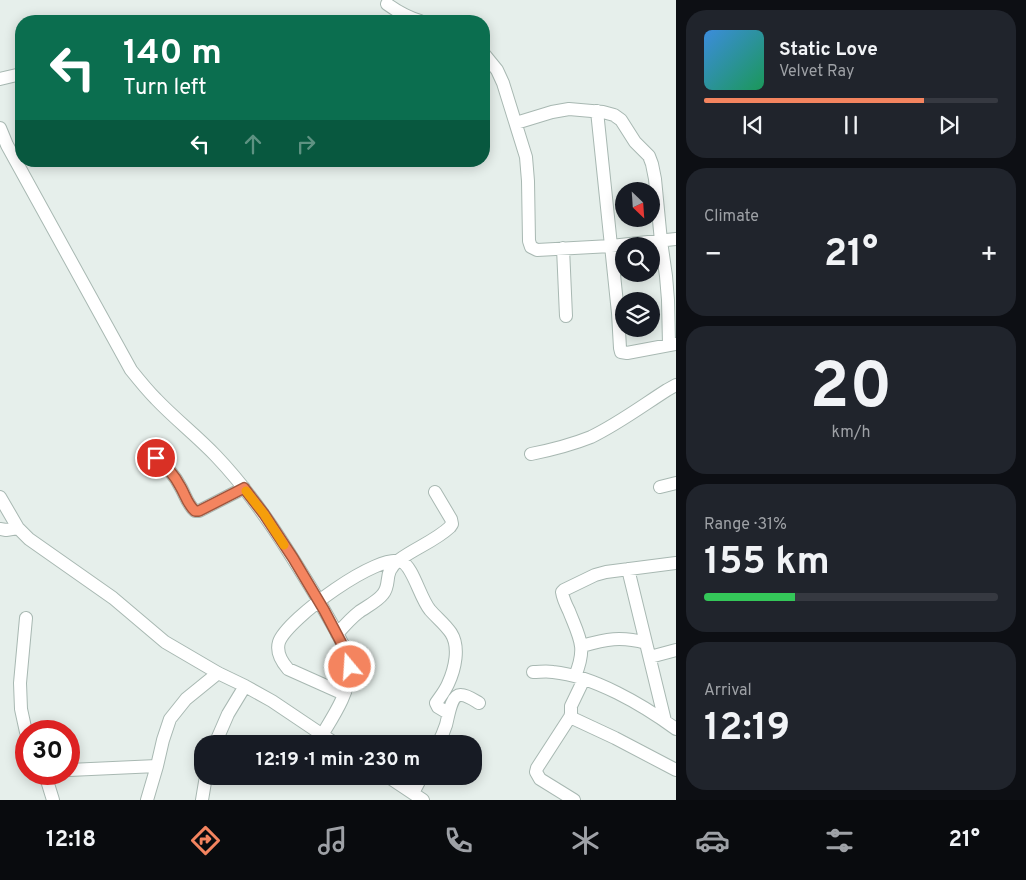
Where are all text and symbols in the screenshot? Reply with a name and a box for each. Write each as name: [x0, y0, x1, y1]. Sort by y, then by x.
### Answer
text: 140 m: [123, 32, 222, 76]
icon: left: [40, 35, 105, 100]
text: Static Love: [779, 38, 878, 62]
text: Velvet Ray: [779, 62, 854, 82]
text: Turn left: [123, 75, 206, 102]
icon: previous: [739, 111, 767, 139]
icon: pause: [837, 111, 865, 139]
icon: next: [935, 111, 963, 139]
icon: left: [186, 130, 214, 158]
icon: ahead: [239, 130, 267, 158]
icon: right: [292, 130, 320, 158]
north arrow: [615, 182, 660, 228]
map controls: [615, 182, 660, 337]
text: Climate: [704, 207, 759, 227]
text: 21°: [824, 231, 878, 280]
button: search: [615, 237, 660, 282]
text: −: [704, 238, 722, 274]
text: +: [980, 238, 998, 274]
button: layers: [615, 292, 660, 337]
text: 20: [810, 349, 892, 431]
text: km/h: [832, 423, 870, 443]
pin: [135, 437, 177, 479]
icon: arrive: [142, 444, 170, 472]
text: Range · 31%: [704, 515, 787, 535]
text: 155 km: [704, 539, 830, 588]
position arrow: [323, 640, 375, 692]
text: Arrival: [704, 681, 752, 701]
text: 12:19: [704, 705, 790, 754]
speed limit sign: 30: [15, 720, 80, 785]
text: 12:19 · 1 min · 230 m: [256, 748, 420, 772]
icon: directions: [188, 823, 223, 858]
icon: music: [315, 823, 350, 858]
icon: phone: [441, 823, 476, 858]
icon: climate: [568, 823, 603, 858]
icon: car: [695, 823, 730, 858]
icon: filters: [822, 823, 857, 858]
text: 12:18: [46, 827, 96, 854]
text: 21°: [949, 827, 980, 854]

